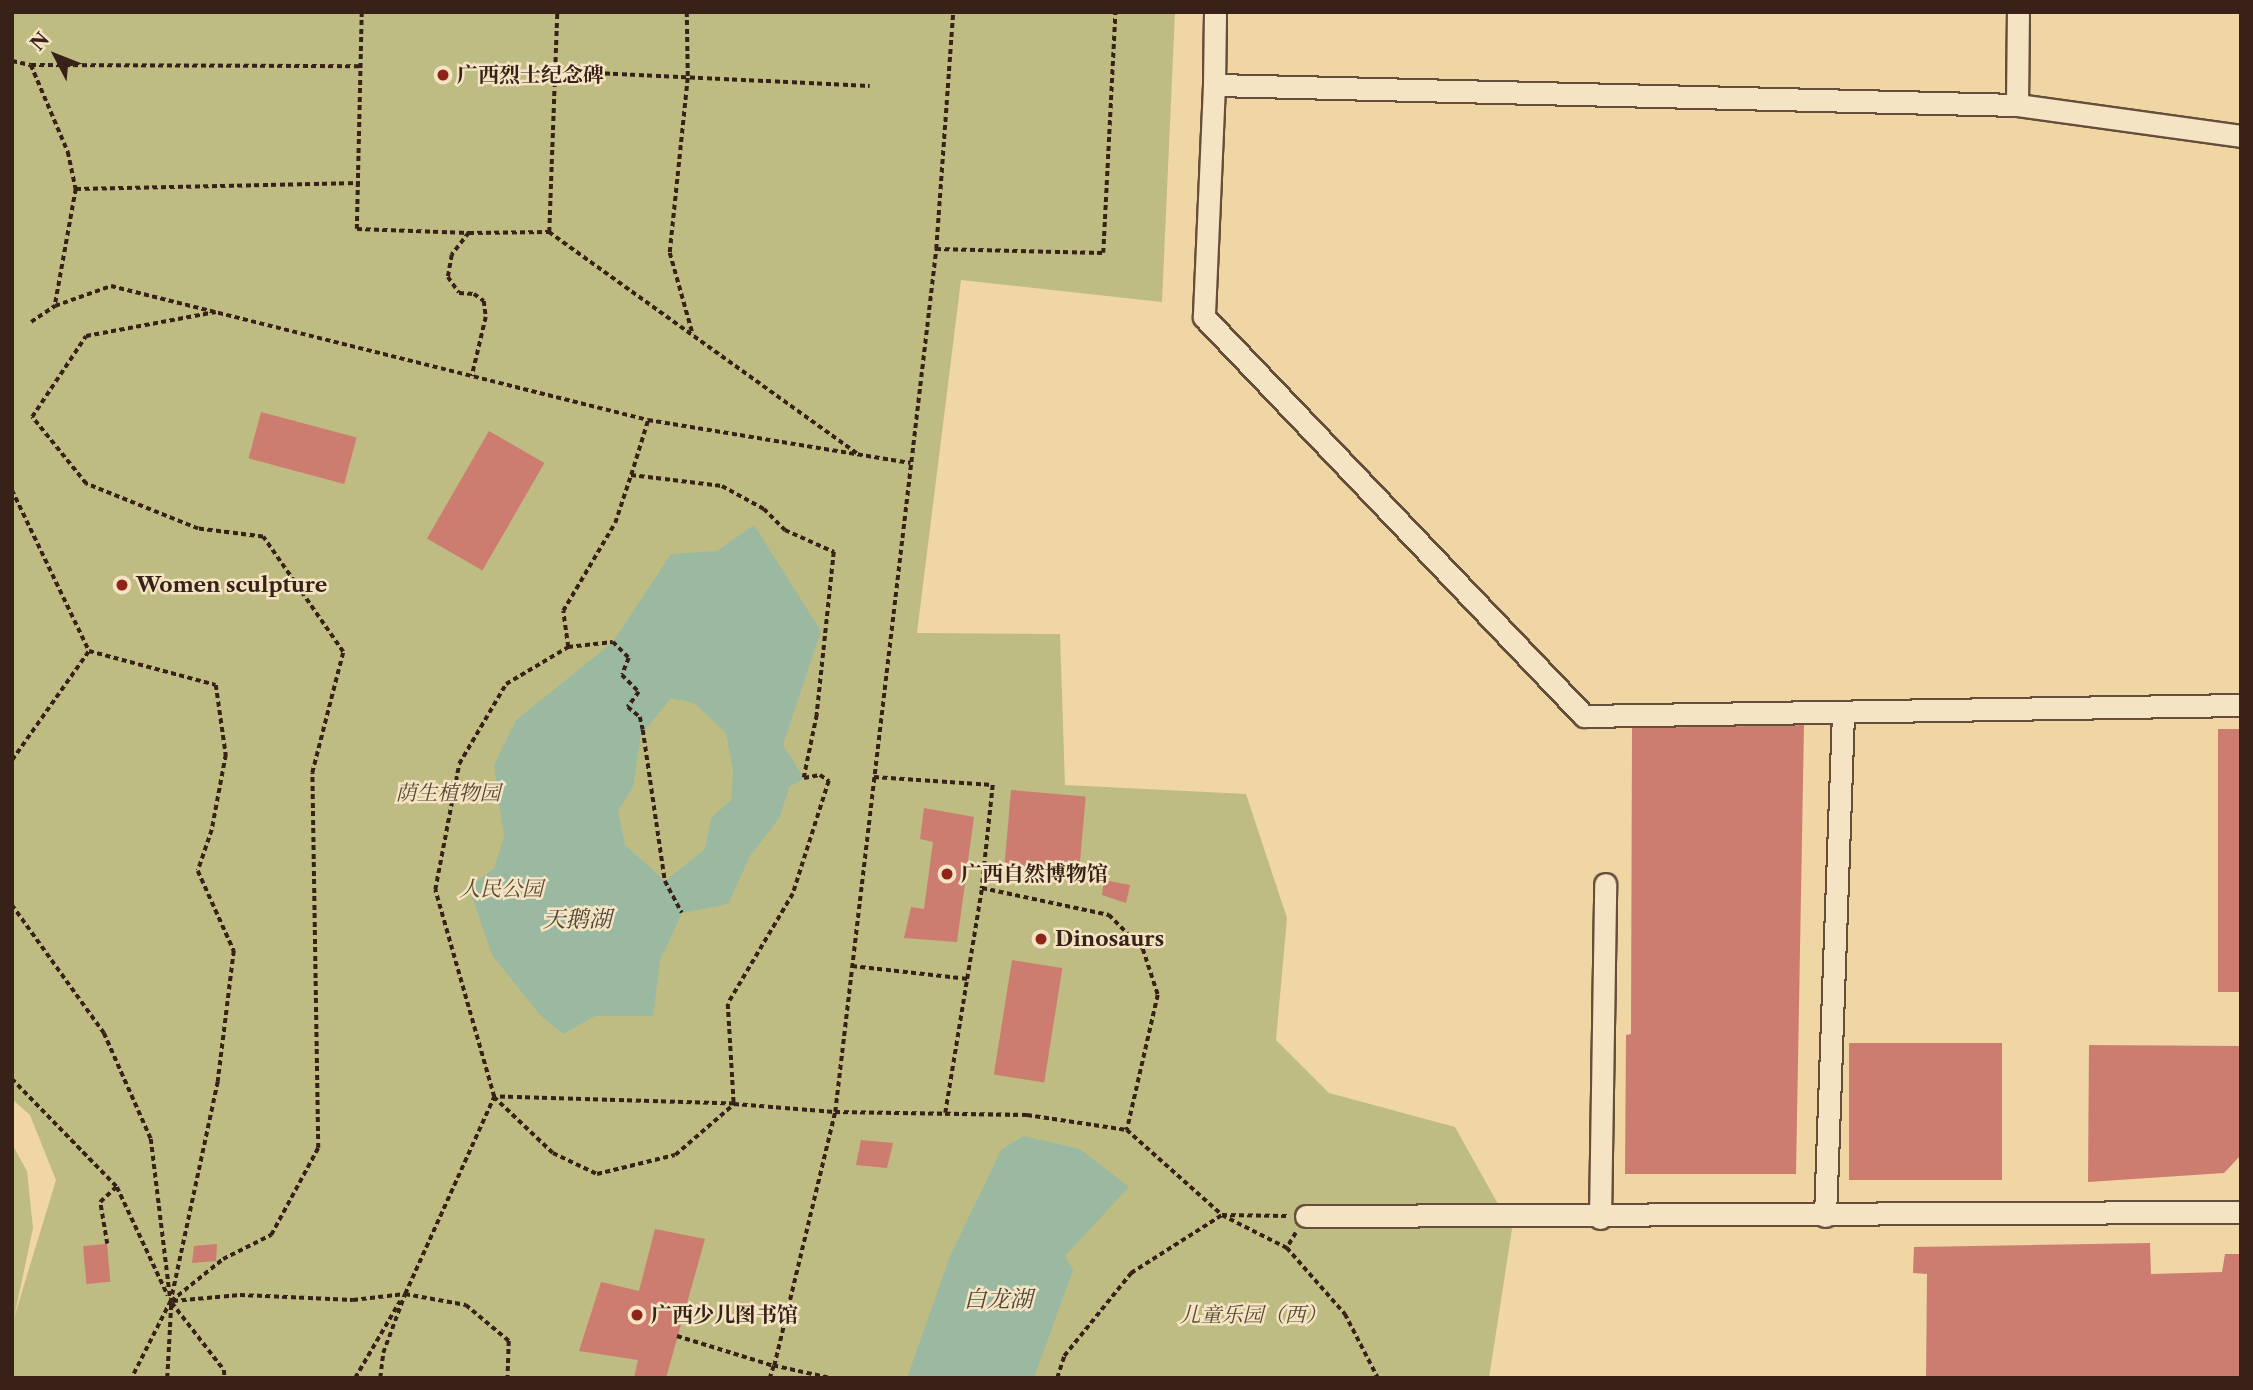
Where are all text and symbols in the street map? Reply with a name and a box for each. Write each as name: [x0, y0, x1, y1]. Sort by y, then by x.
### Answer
north arrow: [21, 21, 91, 91]
text: N: [26, 28, 54, 55]
place label: 广西烈士纪念碑: [457, 62, 604, 88]
marker: 广西烈士纪念碑: [435, 67, 451, 83]
place label: Women sculpture: [136, 572, 327, 598]
marker: Women sculpture: [114, 577, 130, 593]
park label: 荫生植物园: [396, 780, 500, 806]
place label: 广西自然博物馆: [961, 861, 1108, 887]
marker: 广西自然博物馆: [939, 866, 955, 882]
park label: 人民公园: [459, 876, 543, 902]
water label: 天鹅湖: [543, 905, 611, 933]
place label: Dinosaurs: [1055, 926, 1164, 952]
marker: Dinosaurs: [1033, 931, 1049, 947]
water label: 白龙湖: [964, 1285, 1032, 1313]
place label: 广西少儿图书馆: [651, 1302, 798, 1328]
park label: 儿童乐园（西）: [1180, 1302, 1326, 1328]
marker: 广西少儿图书馆: [629, 1307, 645, 1323]

